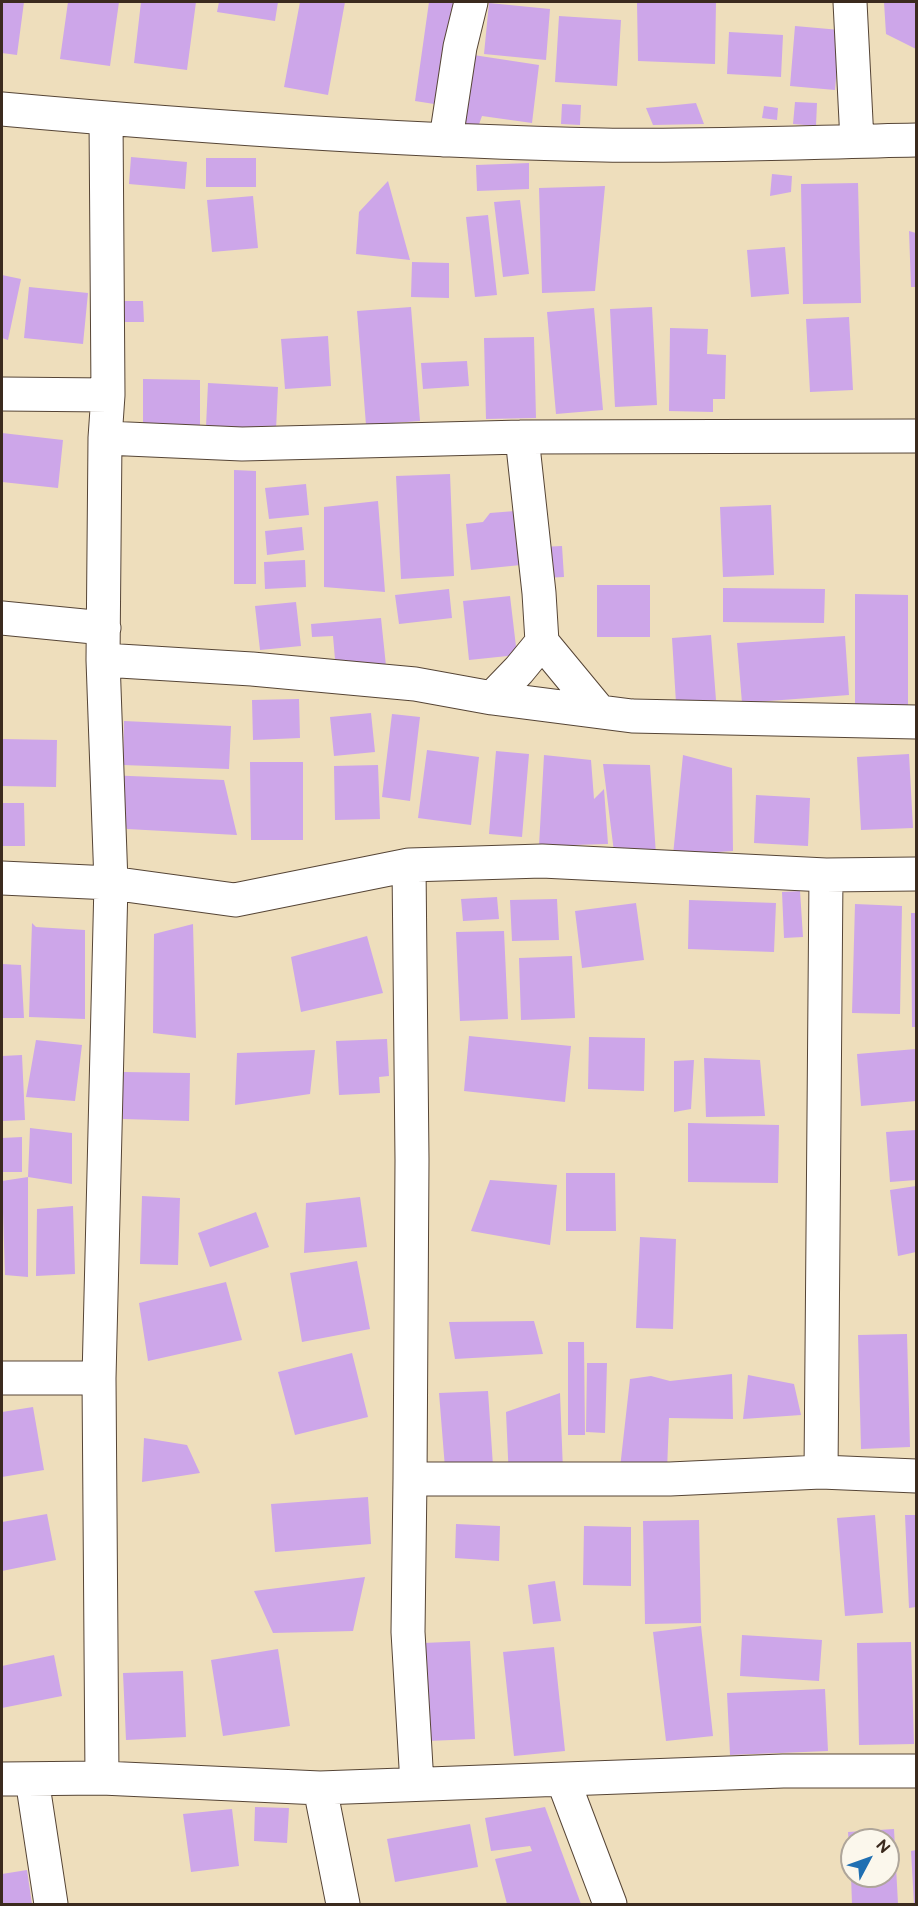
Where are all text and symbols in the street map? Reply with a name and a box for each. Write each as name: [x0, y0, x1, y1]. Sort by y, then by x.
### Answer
north arrow: [840, 1828, 900, 1888]
text: N: [871, 1836, 894, 1858]

